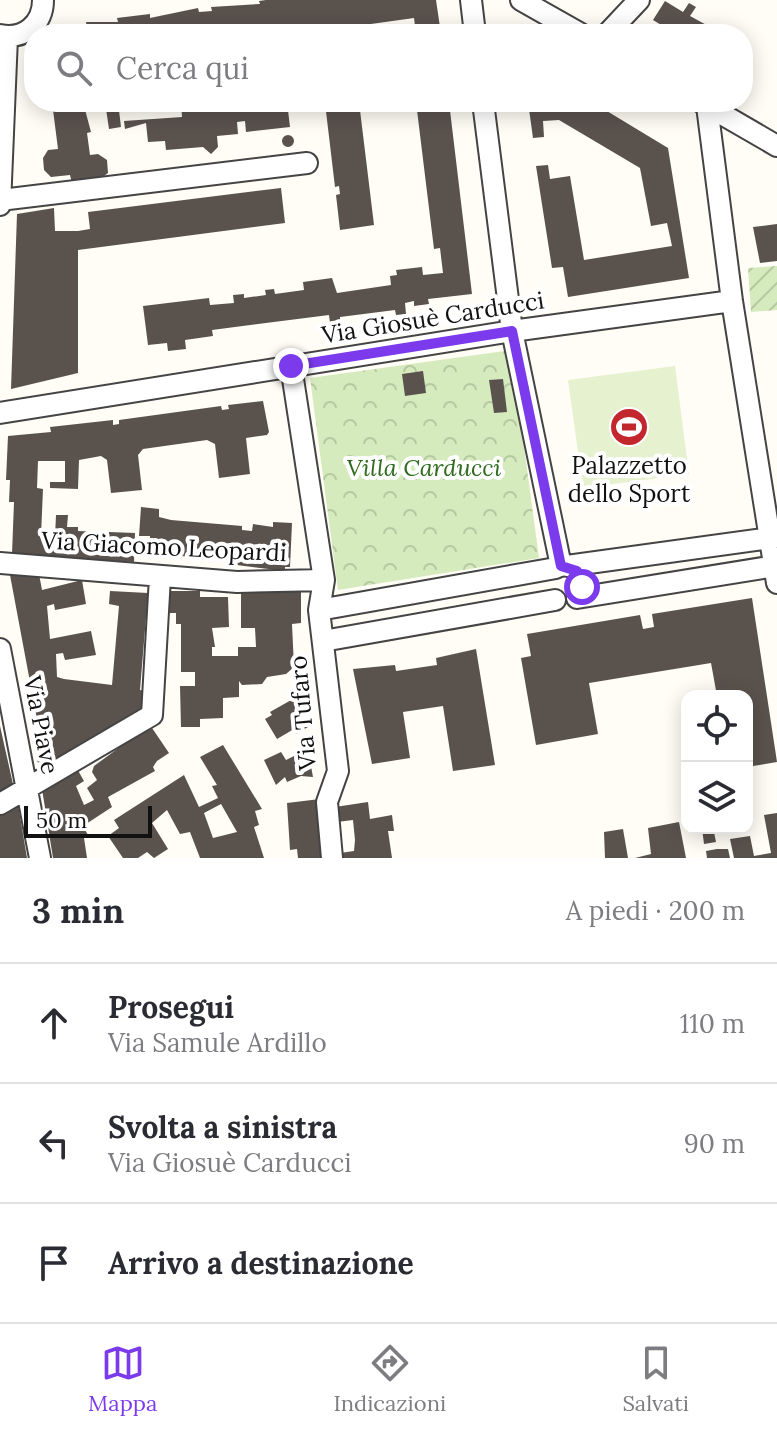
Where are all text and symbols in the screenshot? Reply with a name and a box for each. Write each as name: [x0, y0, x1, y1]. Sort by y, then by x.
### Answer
search box: [24, 24, 753, 112]
icon: search: [52, 46, 96, 90]
text: Cerca qui: [116, 49, 249, 87]
street label: Via Giosuè Carducci: [318, 285, 546, 351]
route end: [273, 348, 309, 384]
sports icon: Palazzetto dello Sport: [608, 406, 650, 448]
place label: Palazzetto dello Sport: [568, 450, 691, 509]
park label: Villa Carducci: [347, 452, 502, 483]
street label: Via Giacomo Leopardi: [40, 525, 287, 568]
route start: [564, 569, 600, 605]
street label: Via Tufaro: [282, 654, 323, 773]
street label: Via Piave: [17, 672, 66, 777]
map controls: [681, 690, 753, 834]
button: locate: [681, 690, 753, 762]
button: layers: [681, 762, 753, 834]
scale bar: [24, 802, 152, 838]
text: 50 m: [36, 806, 87, 834]
text: 3 min: [32, 889, 124, 932]
text: A piedi · 200 m: [566, 894, 745, 927]
text: Prosegui: [108, 988, 234, 1026]
icon: ahead: [32, 1001, 76, 1045]
text: 110 m: [680, 1007, 745, 1040]
text: Via Samule Ardillo: [108, 1026, 327, 1059]
text: Svolta a sinistra: [108, 1108, 337, 1146]
icon: left: [32, 1121, 76, 1165]
text: 90 m: [684, 1127, 745, 1160]
text: Via Giosuè Carducci: [108, 1146, 352, 1179]
icon: arrive: [32, 1241, 76, 1285]
text: Arrivo a destinazione: [108, 1244, 414, 1282]
tab: Mappa: [88, 1341, 157, 1417]
tab: Indicazioni: [333, 1341, 446, 1417]
tab: Salvati: [622, 1341, 689, 1417]

